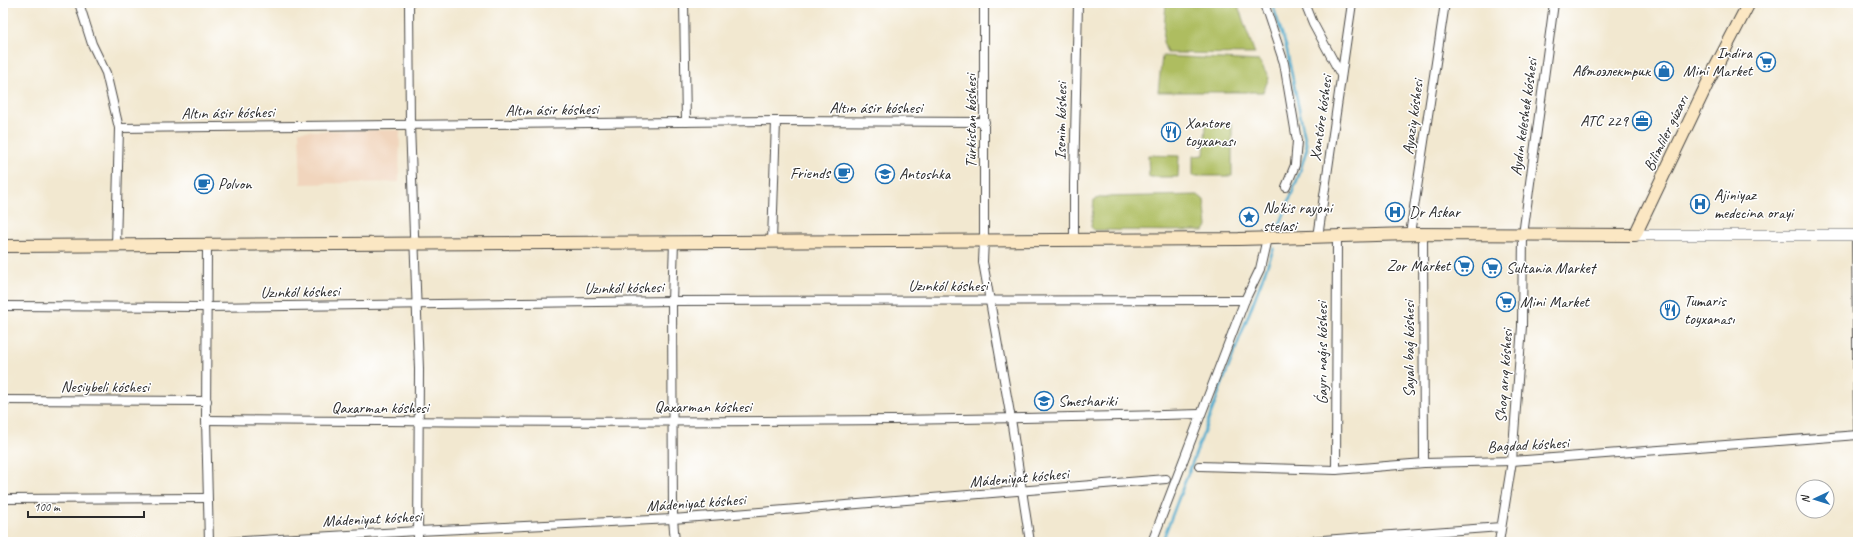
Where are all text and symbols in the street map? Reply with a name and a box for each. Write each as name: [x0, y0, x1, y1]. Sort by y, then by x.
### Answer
place label: Indira Mini Market: [1683, 43, 1754, 81]
supermarket icon: Indira Mini Market: [1755, 51, 1777, 73]
street label: Aydın keleshek kóshesi: [1506, 55, 1542, 177]
shop icon: Автоэлектрик: [1653, 60, 1675, 82]
place label: Автоэлектрик: [1572, 61, 1651, 81]
street label: Túrkistan kóshesi: [961, 72, 981, 168]
street label: Xantóre kóshesi: [1305, 72, 1337, 162]
street label: Ayaziy kóshesi: [1398, 76, 1428, 156]
street label: Isenim kóshesi: [1050, 80, 1072, 160]
street label: Bilimliler gúzarı: [1639, 91, 1694, 174]
street label: Altın ásir kóshesi: [829, 98, 925, 118]
street label: Altın ásir kóshesi: [505, 99, 601, 121]
street label: Altın ásir kóshesi: [181, 102, 277, 124]
office icon: АТС 229: [1631, 110, 1653, 132]
place label: АТС 229: [1580, 111, 1630, 131]
place label: Xantore toyxanası: [1185, 113, 1237, 151]
restaurant icon: Xantore toyxanası: [1160, 121, 1182, 143]
cafe icon: Friends: [833, 162, 855, 184]
place label: Friends: [790, 163, 832, 183]
school or university icon: Antoshka: [874, 163, 896, 185]
place label: Antoshka: [899, 164, 952, 184]
cafe icon: Polvon: [193, 173, 215, 195]
place label: Polvon: [218, 174, 252, 194]
place label: Ajiniyaz medecina orayi: [1714, 185, 1795, 223]
hospital icon: Ajiniyaz medecina orayi: [1689, 193, 1711, 215]
place label: No'kis rayoni stelasi: [1263, 198, 1334, 236]
hospital icon: Dr Askar: [1384, 201, 1406, 223]
place label: Dr Askar: [1409, 202, 1462, 222]
place icon: No'kis rayoni stelasi: [1238, 206, 1260, 228]
supermarket icon: Zor Market: [1453, 255, 1475, 277]
place label: Zor Market: [1387, 256, 1452, 276]
supermarket icon: Sultania Market: [1481, 257, 1503, 279]
place label: Sultania Market: [1506, 258, 1598, 278]
street label: Uzınkól kóshesi: [908, 276, 990, 296]
street label: Uzınkól kóshesi: [584, 277, 666, 299]
street label: Uzınkól kóshesi: [260, 281, 342, 303]
supermarket icon: Mini Market: [1495, 291, 1517, 313]
place label: Tumaris toyxanası: [1684, 291, 1736, 329]
place label: Mini Market: [1520, 292, 1591, 312]
street label: Sayalı baǵ kóshesi: [1399, 299, 1419, 397]
restaurant icon: Tumaris toyxanası: [1659, 299, 1681, 321]
street label: Ǵayrı naǵıs kóshesi: [1312, 300, 1332, 404]
street label: Shoq arıq kóshesi: [1491, 326, 1517, 424]
street label: Nesiybeli kóshesi: [61, 377, 151, 397]
school or university icon: Smeshariki: [1033, 390, 1055, 412]
place label: Smeshariki: [1058, 391, 1119, 411]
street label: Qaxarman kóshesi: [654, 397, 754, 417]
street label: Qaxarman kóshesi: [331, 398, 431, 418]
street label: Bagdad kóshesi: [1487, 433, 1571, 457]
street label: Mádeniyat kóshesi: [969, 464, 1071, 492]
north arrow: [1795, 479, 1835, 519]
street label: Mádeniyat kóshesi: [646, 489, 748, 516]
scale bar: [28, 493, 144, 519]
text: N: [1798, 494, 1812, 504]
text: 100 m: [34, 499, 61, 515]
street label: Mádeniyat kóshesi: [322, 506, 424, 532]

